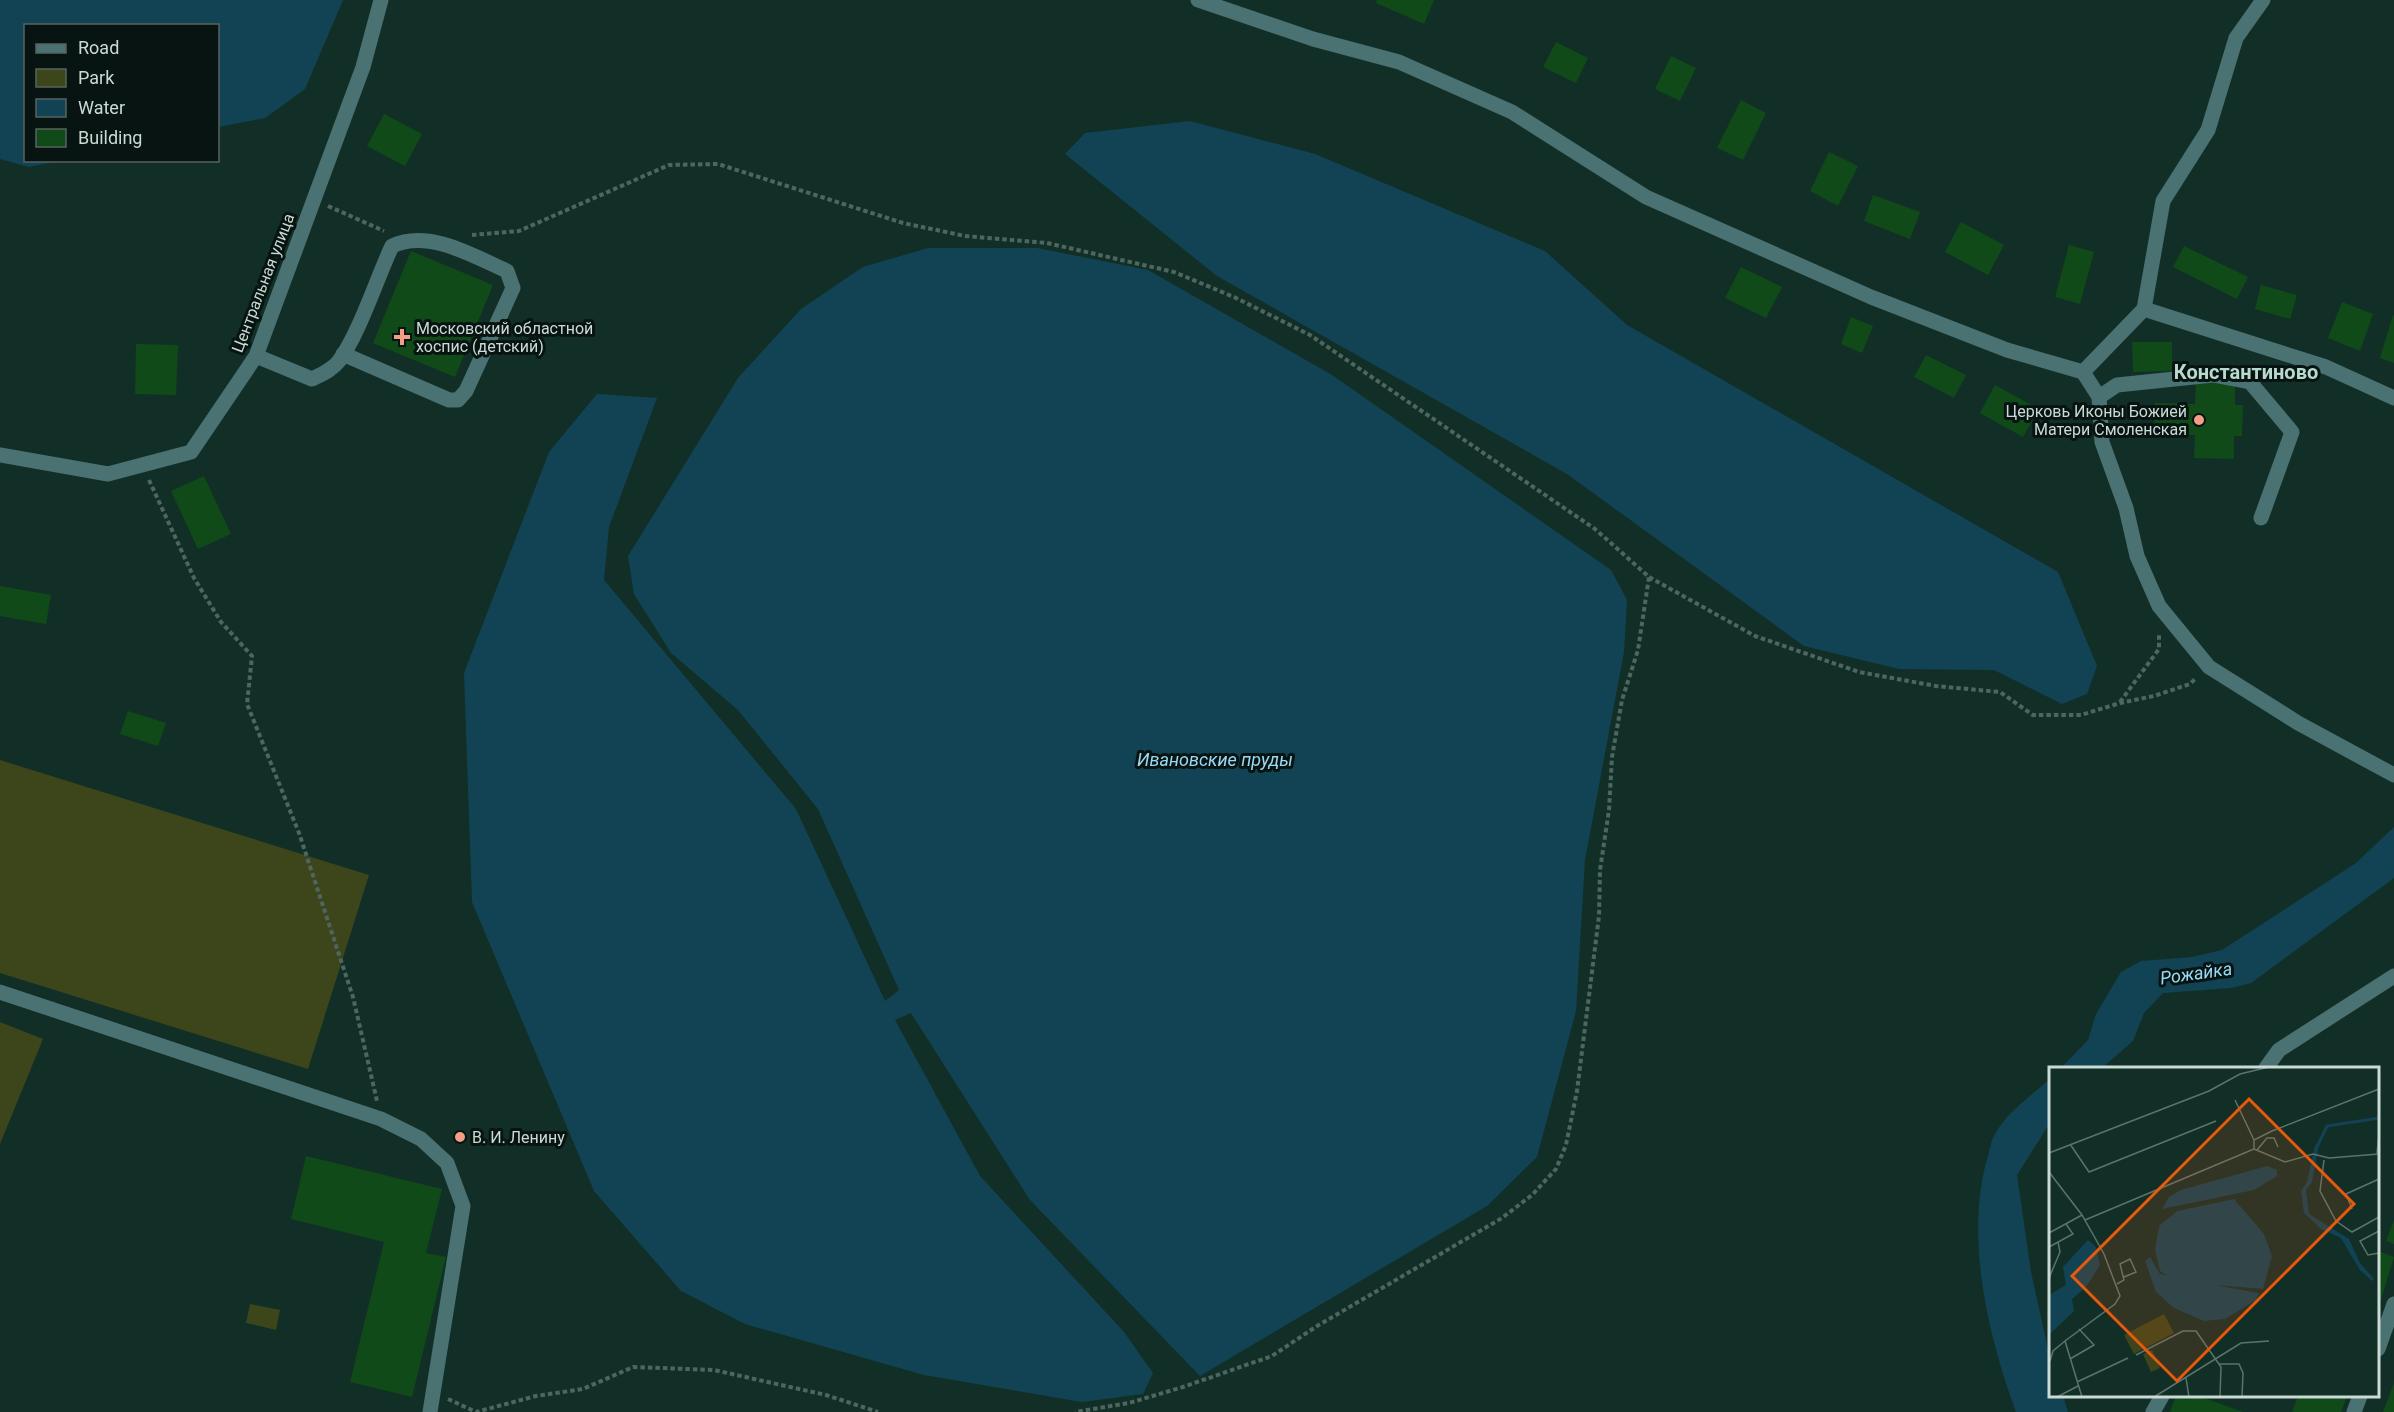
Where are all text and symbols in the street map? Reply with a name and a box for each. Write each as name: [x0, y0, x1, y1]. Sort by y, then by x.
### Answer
legend: [24, 24, 219, 162]
text: Road: [78, 37, 119, 58]
text: Park: [78, 67, 115, 88]
text: Water: [78, 97, 125, 118]
text: Building: [78, 127, 142, 148]
street label: Центральная улица: [228, 211, 298, 355]
place label: Московский областной хоспис (детский): [416, 319, 593, 356]
marker: Московский областной хоспис (детский): [393, 328, 411, 346]
district label: Константиново: [2174, 360, 2318, 384]
place label: Церковь Иконы Божией Матери Смоленская: [2006, 402, 2187, 439]
marker: Церковь Иконы Божией Матери Смоленская: [2192, 413, 2206, 427]
water label: Ивановские пруды: [1137, 749, 1293, 770]
water label: Рожайка: [2159, 958, 2233, 988]
inset map: [2049, 1067, 2379, 1397]
place label: В. И. Ленину: [472, 1128, 565, 1147]
marker: В. И. Ленину: [453, 1130, 467, 1144]

